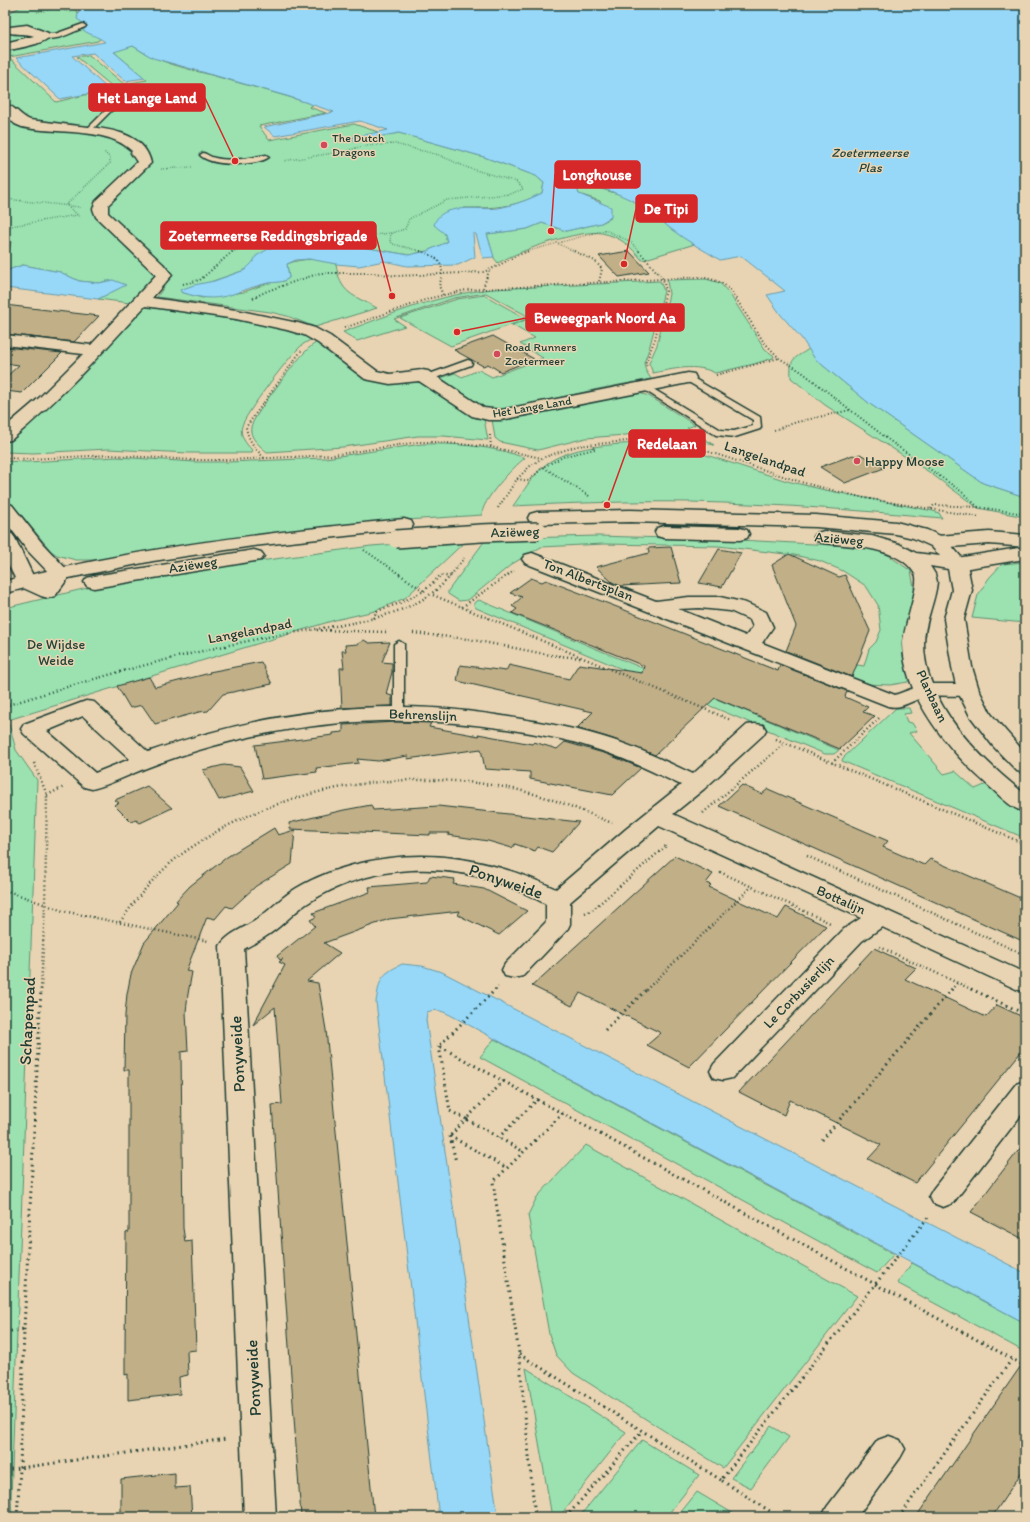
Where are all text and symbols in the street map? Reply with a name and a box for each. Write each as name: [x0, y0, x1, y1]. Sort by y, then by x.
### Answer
callout: Het Lange Land: [89, 84, 205, 111]
text: Het Lange Land: [97, 89, 198, 108]
place label: The Dutch Dragons: [332, 131, 385, 159]
marker: The Dutch Dragons: [319, 140, 329, 150]
water label: Zoetermeerse Plas: [832, 145, 909, 175]
callout: Longhouse: [555, 161, 640, 188]
text: Longhouse: [562, 166, 632, 185]
callout: De Tipi: [636, 195, 697, 222]
text: De Tipi: [644, 200, 688, 219]
callout: Zoetermeerse Reddingsbrigade: [161, 222, 376, 249]
text: Zoetermeerse Reddingsbrigade: [168, 227, 368, 246]
callout: Beweegpark Noord Aa: [526, 304, 684, 331]
text: Beweegpark Noord Aa: [534, 309, 676, 328]
place label: Road Runners Zoetermeer: [505, 340, 577, 368]
marker: Road Runners Zoetermeer: [492, 349, 502, 359]
street label: Het Lange Land: [492, 393, 573, 421]
callout: Redelaan: [629, 430, 705, 457]
text: Redelaan: [637, 435, 697, 453]
street label: Langelandpad: [722, 437, 808, 481]
place label: Happy Moose: [865, 453, 945, 470]
marker: Happy Moose: [852, 456, 862, 466]
street label: Aziëweg: [490, 523, 541, 541]
street label: Aziëweg: [814, 528, 865, 550]
street label: Aziëweg: [167, 553, 219, 577]
street label: Ton Albertsplan: [540, 555, 636, 605]
street label: Langelandpad: [207, 614, 294, 647]
park label: De Wijdse Weide: [27, 636, 86, 669]
street label: Planbaan: [912, 667, 952, 725]
street label: Behrenslijn: [389, 705, 457, 725]
street label: Ponyweide: [466, 859, 546, 903]
street label: Bottalijn: [814, 882, 868, 918]
street label: Le Corbusierlijn: [760, 952, 838, 1032]
street label: Schapenpad: [15, 976, 39, 1066]
street label: Ponyweide: [225, 1015, 249, 1093]
street label: Ponyweide: [241, 1339, 265, 1417]

